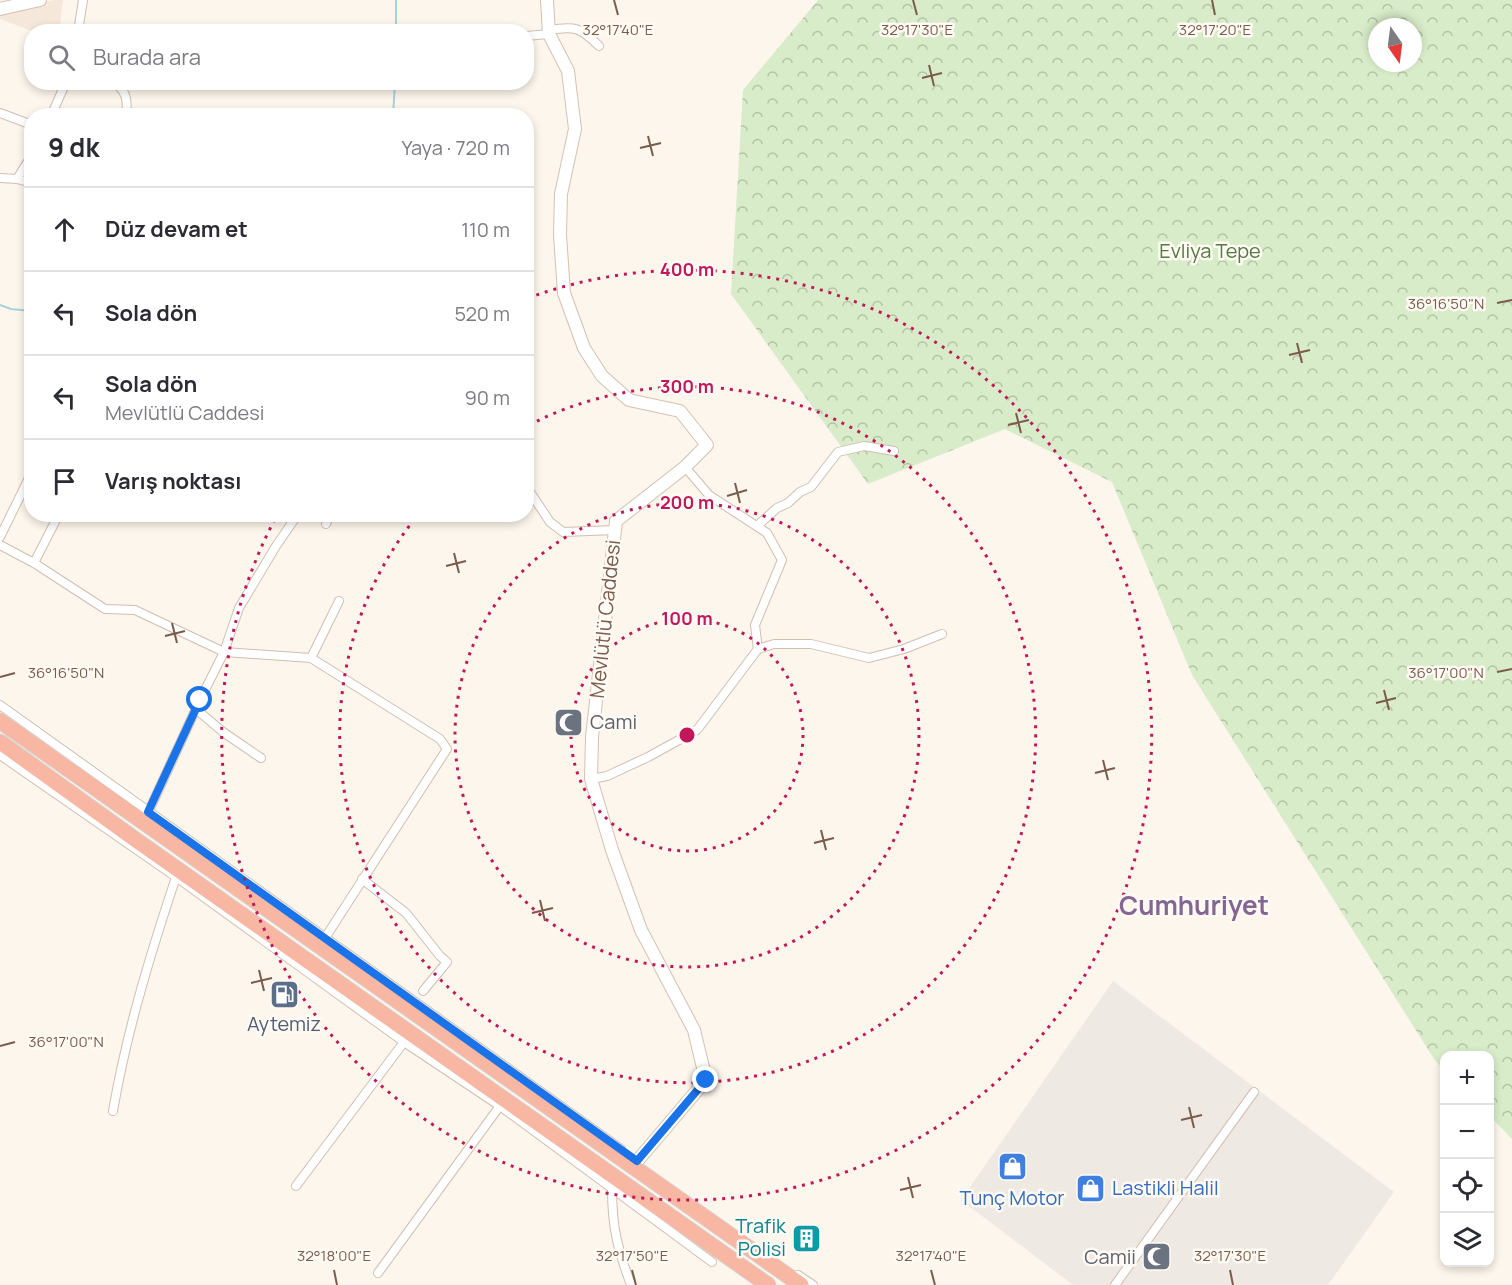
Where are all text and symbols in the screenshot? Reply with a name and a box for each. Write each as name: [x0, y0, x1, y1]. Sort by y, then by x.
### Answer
north arrow: [1368, 18, 1422, 72]
text: 32°17'40"E: [583, 19, 653, 40]
text: 32°17'30"E: [881, 19, 953, 40]
text: 32°17'20"E: [1179, 19, 1251, 40]
search box: [24, 24, 534, 90]
icon: search: [45, 41, 78, 74]
text: Burada ara: [93, 42, 201, 72]
text: 9 dk: [48, 129, 99, 165]
text: Yaya · 720 m: [402, 134, 510, 161]
icon: ahead: [48, 213, 81, 246]
text: Düz devam et: [105, 214, 248, 244]
text: 110 m: [461, 216, 510, 243]
park label: Evliya Tepe: [1159, 237, 1261, 264]
text: 400 m: [660, 257, 714, 281]
text: 36°16'50"N: [1408, 293, 1484, 314]
icon: left: [48, 297, 81, 330]
text: Sola dön: [105, 298, 197, 328]
text: 520 m: [454, 300, 510, 327]
text: Sola dön: [105, 369, 197, 399]
text: 300 m: [660, 374, 714, 398]
icon: left: [48, 381, 81, 414]
text: 90 m: [464, 384, 510, 411]
text: Mevlütlü Caddesi: [105, 399, 264, 426]
icon: arrive: [48, 465, 81, 498]
text: Varış noktası: [105, 466, 241, 496]
text: 200 m: [660, 490, 714, 514]
street label: Mevlütlü Caddesi: [583, 538, 626, 700]
text: 100 m: [661, 606, 713, 630]
text: 36°16'50"N: [28, 662, 104, 683]
text: 36°17'00"N: [1408, 662, 1484, 683]
route start: [186, 686, 212, 712]
mosque icon: Cami: [553, 706, 585, 738]
place label: Cami: [590, 708, 637, 735]
centre of rings: [677, 725, 697, 745]
district label: Cumhuriyet: [1119, 887, 1269, 923]
fuel station icon: Aytemiz: [268, 978, 300, 1010]
place label: Aytemiz: [247, 1010, 321, 1037]
text: 36°17'00"N: [28, 1031, 104, 1052]
map controls: [1440, 1051, 1494, 1267]
button: +: [1440, 1051, 1494, 1105]
route end: [692, 1066, 718, 1092]
button: −: [1440, 1105, 1494, 1159]
shop icon: Tunç Motor: [996, 1151, 1028, 1183]
button: locate: [1440, 1159, 1494, 1213]
shop icon: Lastikli Halil: [1075, 1172, 1107, 1204]
place label: Lastikli Halil: [1112, 1174, 1219, 1201]
place label: Tunç Motor: [960, 1184, 1064, 1211]
place label: Trafik Polisi: [735, 1212, 787, 1262]
button: layers: [1440, 1213, 1494, 1267]
building icon: Trafik Polisi: [791, 1222, 823, 1254]
mosque icon: Camii: [1141, 1241, 1173, 1273]
place label: Camii: [1084, 1243, 1136, 1270]
text: 32°18'00"E: [297, 1245, 371, 1266]
text: 32°17'50"E: [596, 1245, 668, 1266]
text: 32°17'40"E: [896, 1245, 966, 1266]
text: 32°17'30"E: [1194, 1245, 1266, 1266]

